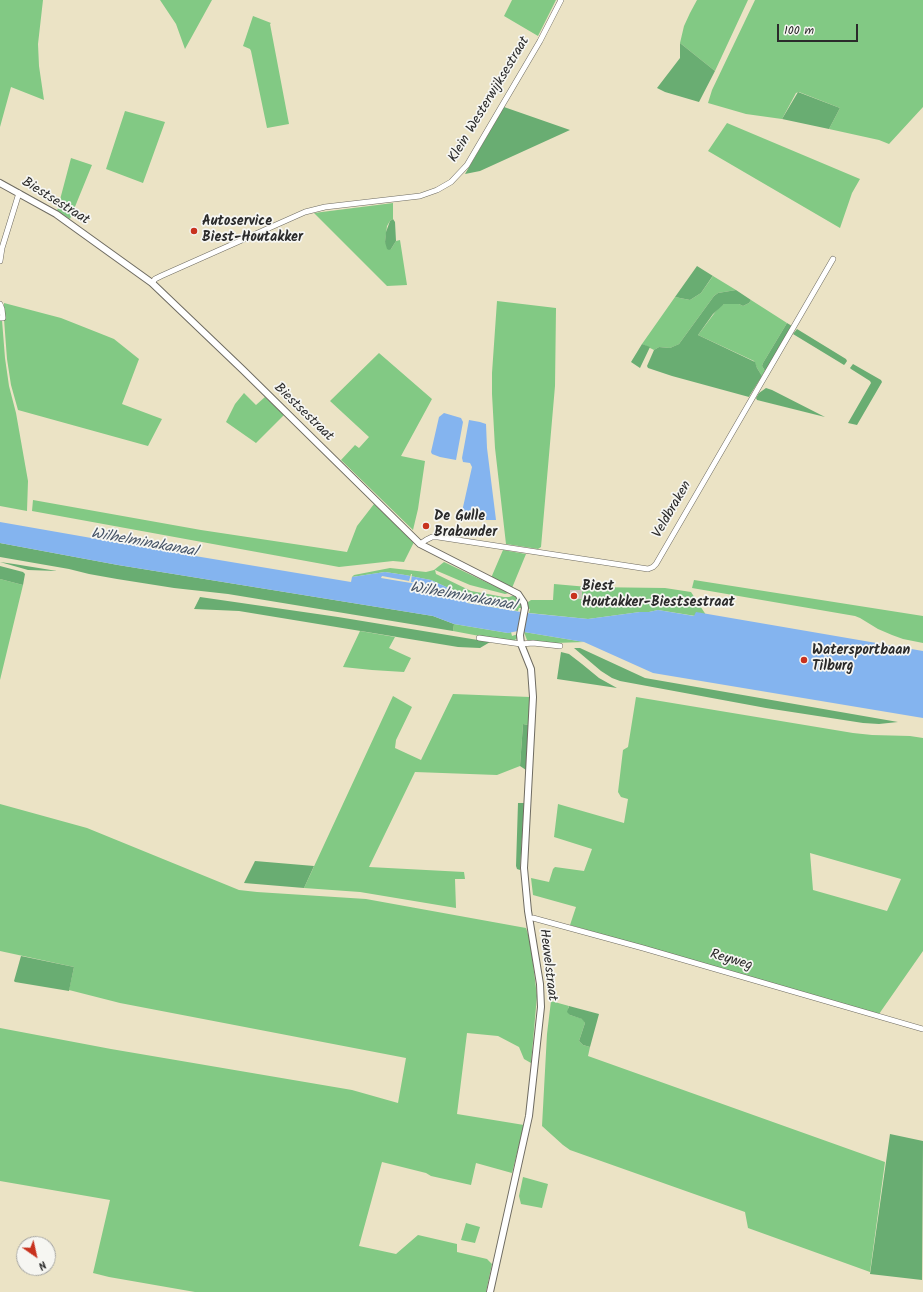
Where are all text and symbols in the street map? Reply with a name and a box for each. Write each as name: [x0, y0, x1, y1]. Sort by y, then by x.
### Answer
scale bar: [779, 16, 860, 42]
text: 100 m: [784, 21, 814, 40]
street label: Klein Westerwijksestraat: [446, 34, 534, 166]
street label: Biestsestraat: [18, 175, 92, 229]
place label: Autoservice Biest-Houtakker: [202, 215, 303, 248]
marker: Autoservice Biest-Houtakker: [189, 226, 199, 236]
street label: Biestsestraat: [270, 380, 336, 446]
street label: Veldbraken: [650, 479, 696, 541]
place label: De Gulle Brabander: [434, 510, 497, 542]
marker: De Gulle Brabander: [421, 521, 431, 531]
water label: Wilhelminakanaal: [89, 526, 199, 562]
water label: Wilhelminakanaal: [408, 580, 518, 616]
place label: Biest Houtakker-Biestsestraat: [582, 580, 735, 612]
marker: Biest Houtakker-Biestsestraat: [569, 591, 579, 601]
place label: Watersportbaan Tilburg: [812, 644, 910, 676]
marker: Watersportbaan Tilburg: [799, 655, 809, 665]
street label: Heuvelstraat: [534, 928, 560, 1002]
street label: Reyweg: [708, 947, 754, 975]
north arrow: [16, 1236, 56, 1276]
text: N: [34, 1256, 50, 1275]

